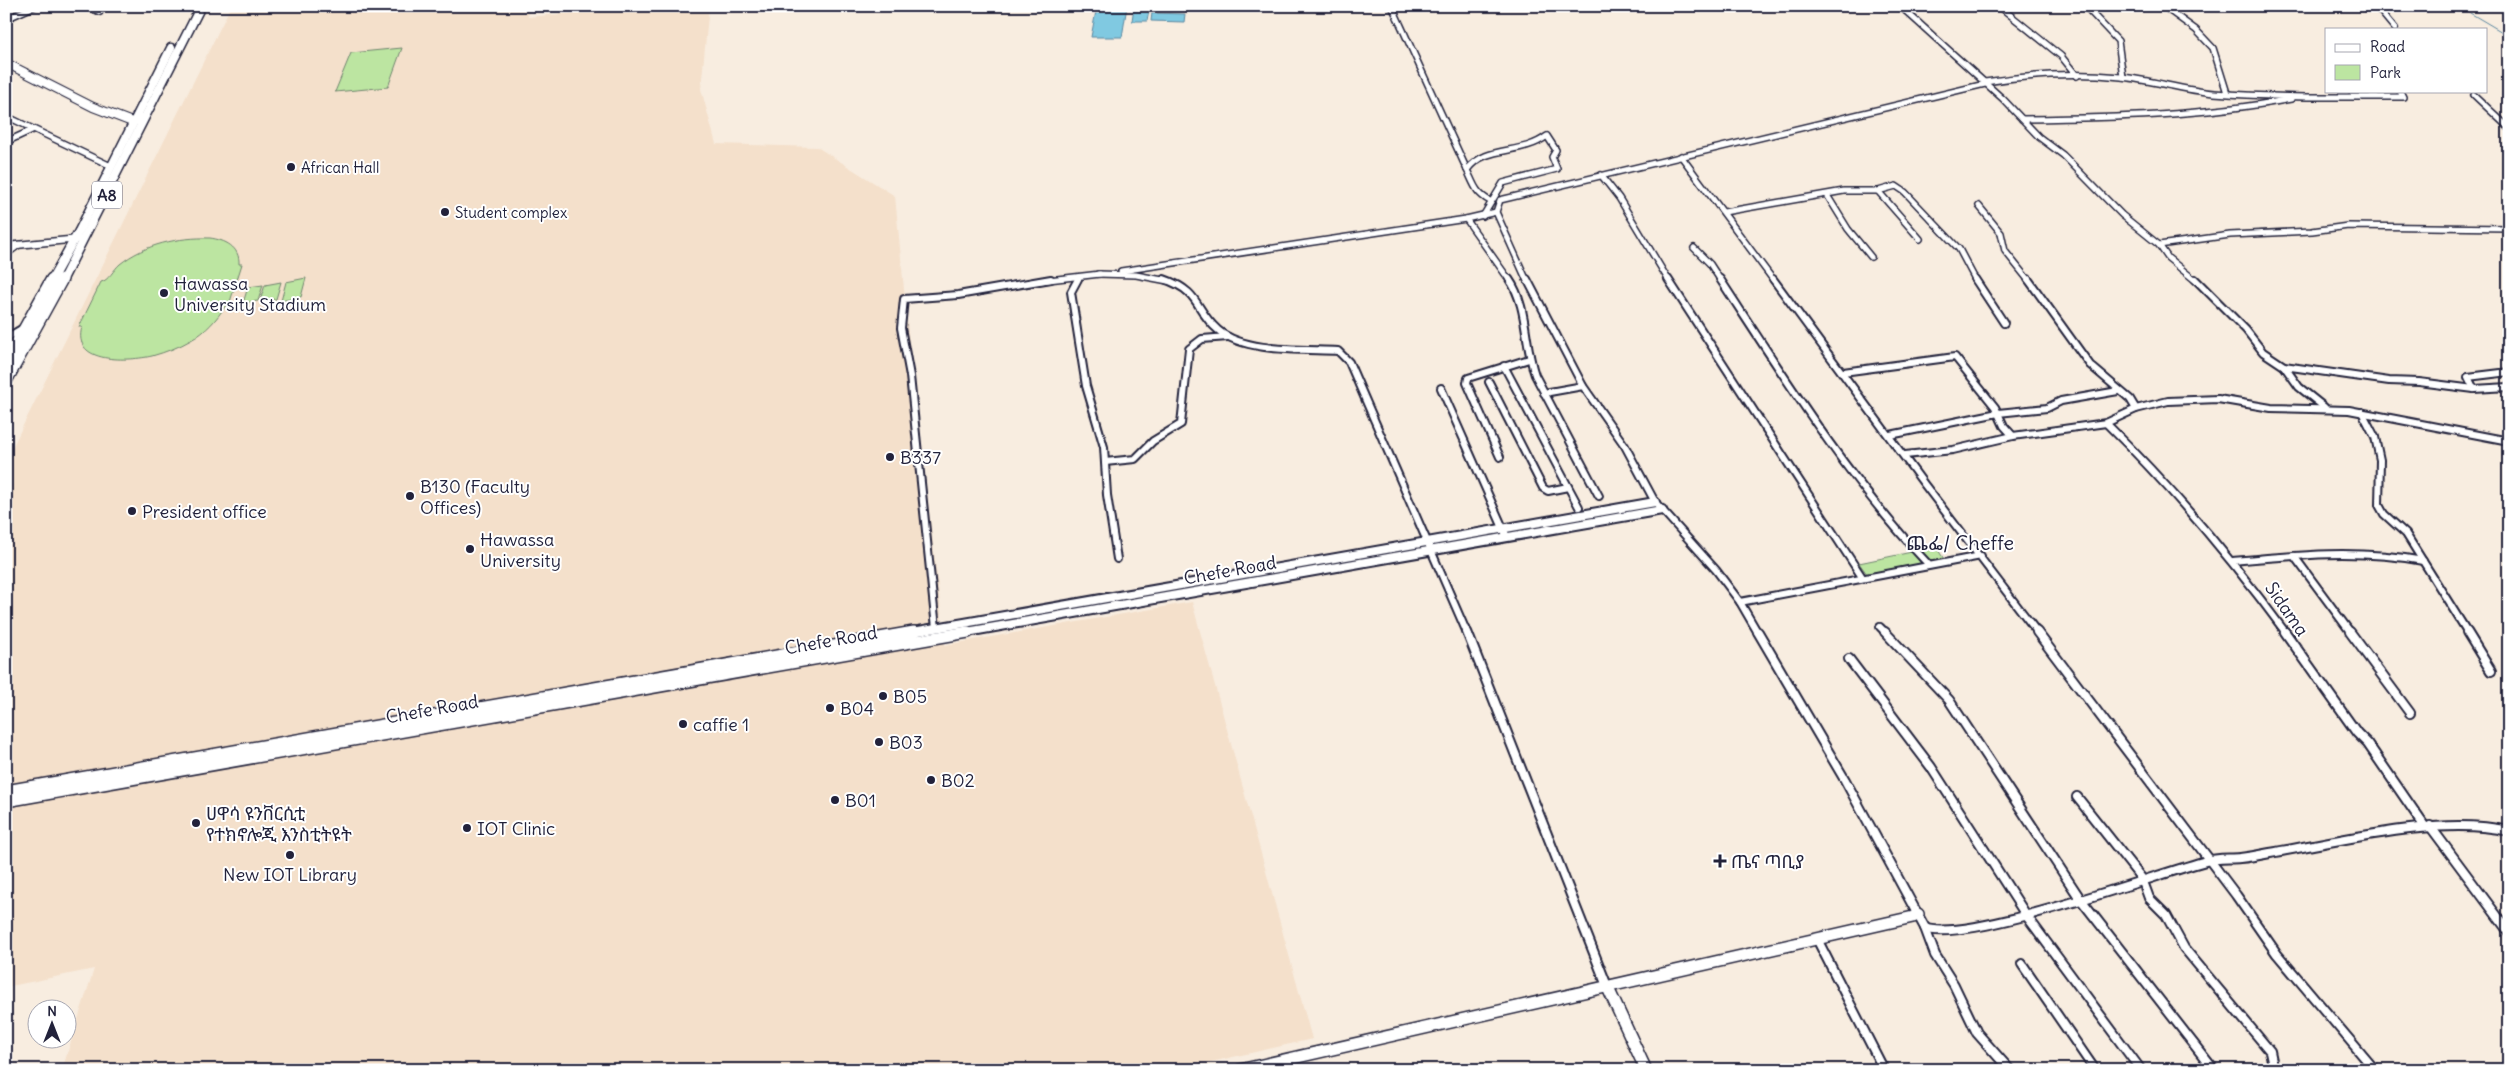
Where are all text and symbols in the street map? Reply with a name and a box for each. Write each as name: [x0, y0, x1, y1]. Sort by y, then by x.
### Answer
legend: [2325, 28, 2488, 92]
text: Road: [2370, 37, 2405, 56]
text: Park: [2370, 63, 2401, 82]
place label: African Hall: [301, 158, 379, 177]
marker: African Hall: [285, 161, 297, 173]
road number: A8: [92, 182, 122, 208]
place label: Student complex: [455, 203, 568, 222]
marker: Student complex: [439, 206, 451, 218]
place label: Hawassa University Stadium: [174, 272, 326, 316]
marker: Hawassa University Stadium: [158, 287, 170, 299]
place label: B337: [900, 446, 941, 469]
marker: B337: [884, 451, 896, 463]
place label: B130 (Faculty Offices): [420, 475, 530, 519]
marker: B130 (Faculty Offices): [404, 490, 416, 502]
place label: President office: [142, 500, 267, 523]
marker: President office: [126, 505, 138, 517]
place label: Hawassa University: [480, 528, 561, 572]
district label: ጨፌ/ Cheffe: [1906, 530, 2014, 555]
marker: Hawassa University: [464, 543, 476, 555]
street label: Chefe Road: [1182, 550, 1278, 589]
street label: Sidama: [2260, 577, 2314, 641]
street label: Chefe Road: [783, 620, 879, 659]
place label: B05: [893, 685, 927, 708]
street label: Chefe Road: [384, 689, 480, 728]
marker: B05: [877, 690, 889, 702]
place label: B04: [840, 697, 874, 720]
marker: B04: [824, 702, 836, 714]
place label: caffie 1: [693, 713, 749, 736]
marker: caffie 1: [677, 718, 689, 730]
place label: B03: [889, 731, 923, 754]
marker: B03: [873, 736, 885, 748]
place label: B02: [941, 769, 975, 792]
marker: B02: [925, 774, 937, 786]
place label: B01: [845, 789, 876, 812]
marker: B01: [829, 794, 841, 806]
place label: ሀዋሳ ዩንቨርሲቲ የተክኖሎጂ እንስቲትዩት: [206, 802, 352, 846]
marker: ሀዋሳ ዩንቨርሲቲ የተክኖሎጂ እንስቲትዩት: [190, 817, 202, 829]
place label: IOT Clinic: [477, 817, 555, 840]
marker: IOT Clinic: [461, 822, 473, 834]
marker: New IOT Library: [284, 849, 296, 861]
place label: ጤና ጣቢያ: [1731, 850, 1804, 873]
marker: ጤና ጣቢያ: [1713, 854, 1727, 868]
place label: New IOT Library: [223, 863, 357, 886]
north arrow: [28, 998, 78, 1048]
text: N: [47, 1002, 57, 1020]

